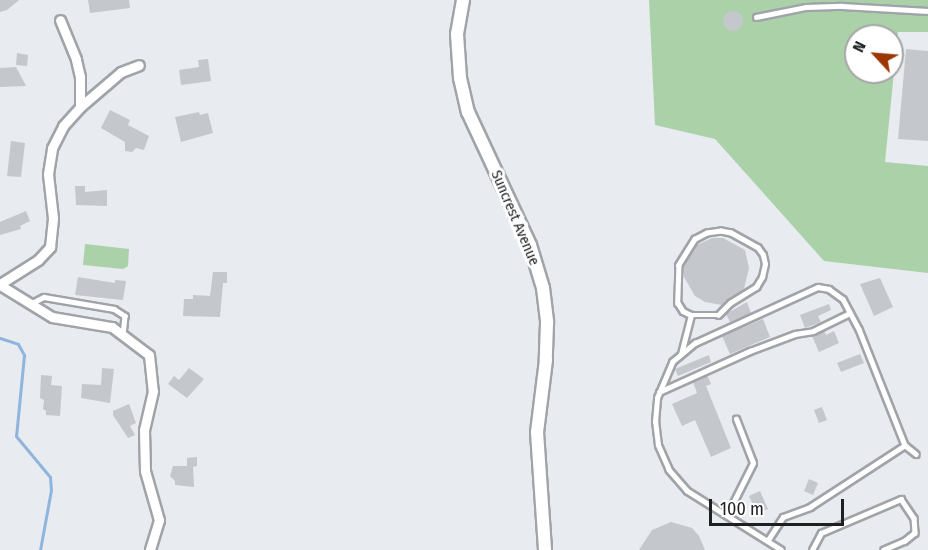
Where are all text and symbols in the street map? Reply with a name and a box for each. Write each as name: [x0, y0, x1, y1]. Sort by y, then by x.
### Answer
north arrow: [844, 24, 904, 84]
text: N: [849, 38, 870, 55]
street label: Suncrest Avenue: [487, 168, 543, 268]
scale bar: [712, 487, 847, 525]
text: 100 m: [720, 498, 764, 520]

